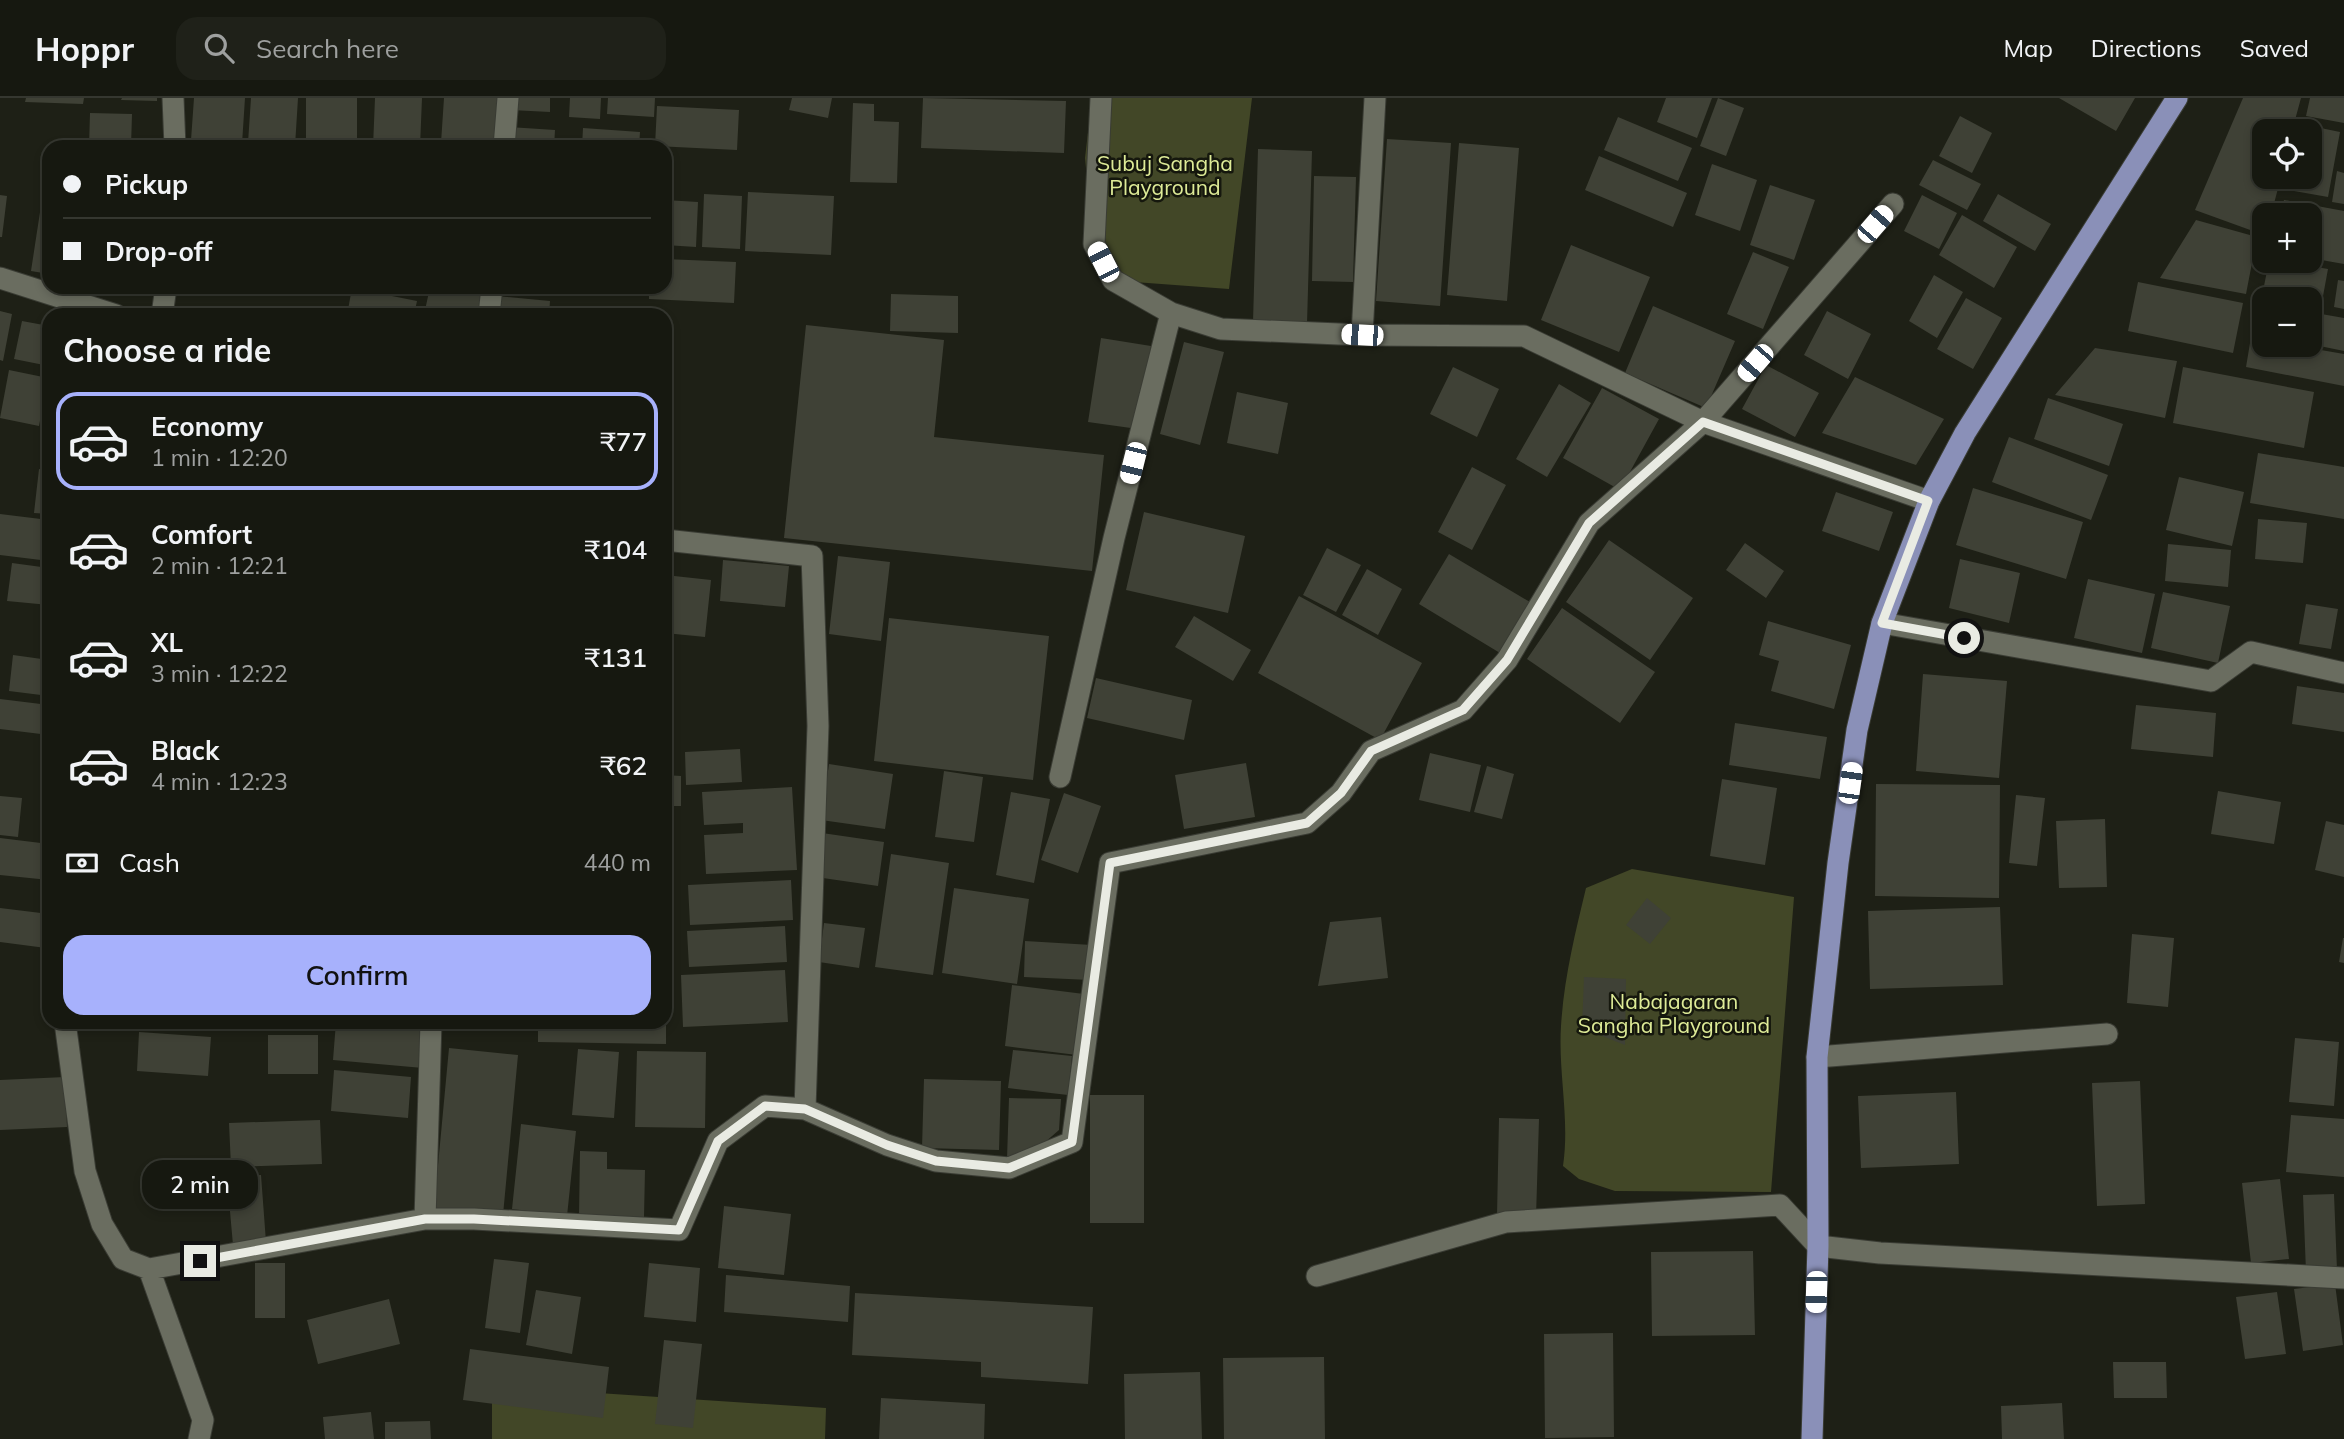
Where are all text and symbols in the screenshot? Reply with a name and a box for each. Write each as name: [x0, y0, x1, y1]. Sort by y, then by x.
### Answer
search box: [176, 17, 666, 80]
text: Hoppr: [35, 28, 134, 69]
icon: search: [200, 29, 238, 67]
text: Search here: [256, 32, 399, 65]
text: Map: [2003, 33, 2053, 63]
text: Directions: [2091, 33, 2202, 63]
text: Saved: [2240, 33, 2309, 63]
map controls: [2252, 119, 2322, 357]
button: locate: [2252, 119, 2322, 189]
park label: Subuj Sangha Playground: [1097, 150, 1233, 200]
text: Pickup: [105, 168, 188, 201]
car: [1854, 201, 1897, 247]
button: +: [2252, 203, 2322, 273]
text: Drop-off: [105, 235, 212, 268]
car: [1085, 239, 1122, 285]
button: −: [2252, 287, 2322, 357]
car: [1341, 323, 1384, 347]
text: Choose a ride: [63, 330, 271, 370]
car: [1734, 340, 1777, 386]
icon: car: [67, 410, 130, 473]
text: Economy: [151, 410, 263, 443]
text: ₹77: [600, 425, 647, 458]
car: [1118, 440, 1149, 486]
text: 1 min · 12:20: [151, 443, 288, 472]
icon: car: [67, 518, 130, 581]
text: Comfort: [151, 518, 252, 551]
text: ₹104: [585, 533, 647, 566]
text: 2 min · 12:21: [151, 551, 288, 580]
route start: [1948, 622, 1980, 654]
icon: car: [67, 626, 130, 689]
text: XL: [151, 626, 183, 659]
text: ₹131: [585, 641, 647, 674]
text: 3 min · 12:22: [151, 659, 288, 688]
icon: car: [67, 734, 130, 797]
text: Black: [151, 734, 219, 767]
text: ₹62: [600, 749, 647, 782]
car: [1837, 761, 1864, 805]
text: 4 min · 12:23: [151, 767, 288, 796]
icon: cash: [63, 844, 101, 882]
text: Cash: [119, 846, 180, 879]
text: 440 m: [583, 848, 651, 877]
button: Confirm: [63, 935, 651, 1015]
park label: Nabajagaran Sangha Playground: [1578, 988, 1770, 1038]
callout: 2 min: [142, 1160, 258, 1208]
text: 2 min: [170, 1170, 230, 1199]
route end: [184, 1245, 216, 1277]
car: [1805, 1271, 1828, 1313]

